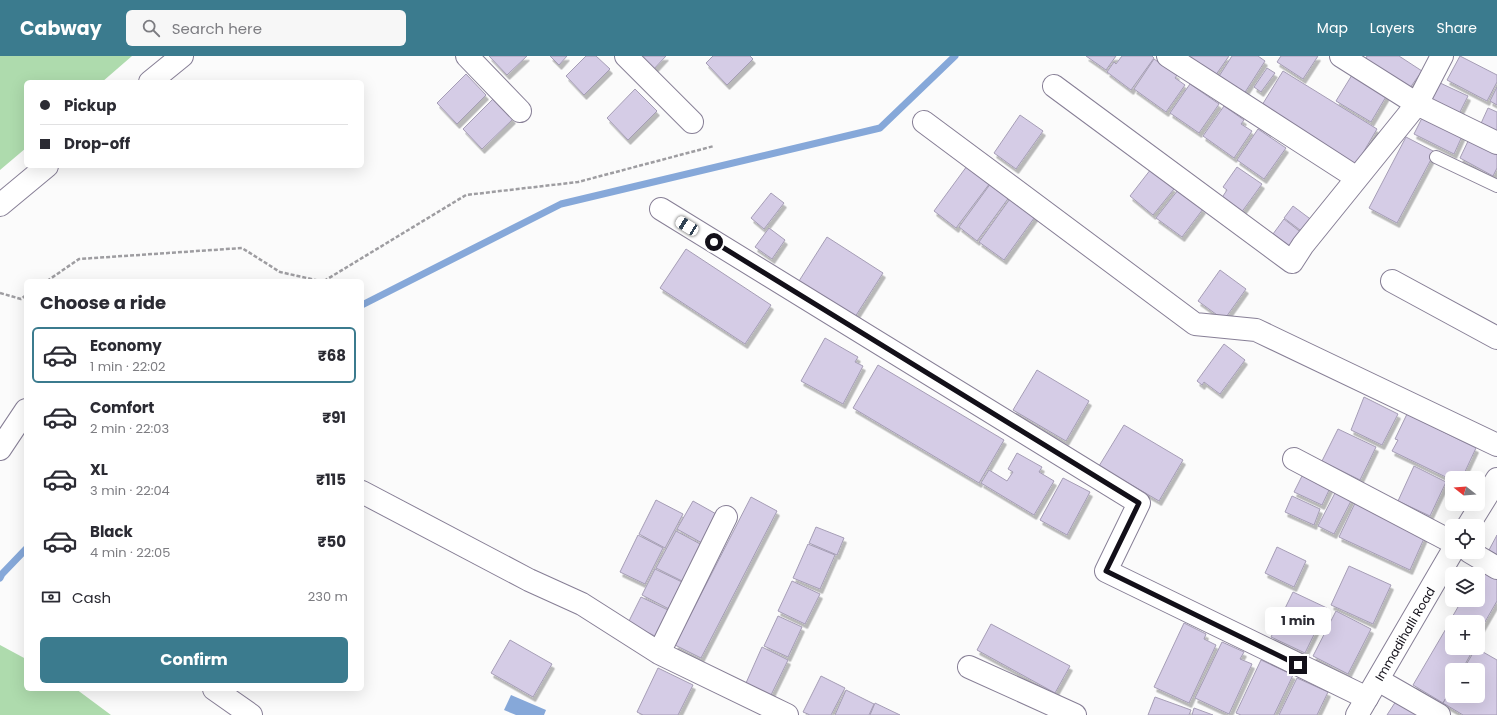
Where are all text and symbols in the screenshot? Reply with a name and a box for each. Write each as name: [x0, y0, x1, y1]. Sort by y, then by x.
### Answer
search box: [126, 10, 406, 46]
text: Cabway: [20, 15, 102, 42]
icon: search: [140, 17, 162, 39]
text: Search here: [172, 18, 262, 39]
text: Map: [1317, 18, 1348, 38]
text: Layers: [1370, 18, 1414, 38]
text: Share: [1436, 18, 1477, 38]
text: Pickup: [64, 95, 116, 116]
text: Drop-off: [64, 133, 130, 154]
car: [674, 215, 700, 237]
route start: [705, 233, 723, 251]
text: Choose a ride: [40, 290, 166, 315]
text: Economy: [90, 335, 162, 356]
icon: car: [42, 337, 78, 373]
text: ₹68: [318, 345, 346, 366]
text: 1 min · 22:02: [90, 357, 166, 376]
text: Comfort: [90, 397, 154, 418]
icon: car: [42, 399, 78, 435]
text: ₹91: [322, 407, 346, 428]
text: 2 min · 22:03: [90, 419, 169, 438]
text: XL: [90, 459, 108, 480]
icon: car: [42, 461, 78, 497]
text: ₹115: [316, 469, 346, 490]
north arrow: [1445, 471, 1485, 511]
map controls: [1445, 471, 1485, 703]
text: 3 min · 22:04: [90, 481, 170, 500]
button: locate: [1445, 519, 1485, 559]
text: Black: [90, 521, 133, 542]
icon: car: [42, 523, 78, 559]
text: ₹50: [317, 531, 346, 552]
text: 4 min · 22:05: [90, 543, 170, 562]
button: layers: [1445, 567, 1485, 607]
street label: Immadihalli Road: [1370, 584, 1438, 684]
icon: cash: [40, 586, 62, 608]
text: Cash: [72, 587, 111, 608]
text: 230 m: [308, 587, 348, 606]
callout: 1 min: [1265, 607, 1331, 635]
text: 1 min: [1281, 611, 1315, 630]
button: +: [1445, 615, 1485, 655]
button: Confirm: [40, 637, 348, 683]
route end: [1289, 656, 1307, 674]
button: −: [1445, 663, 1485, 703]

